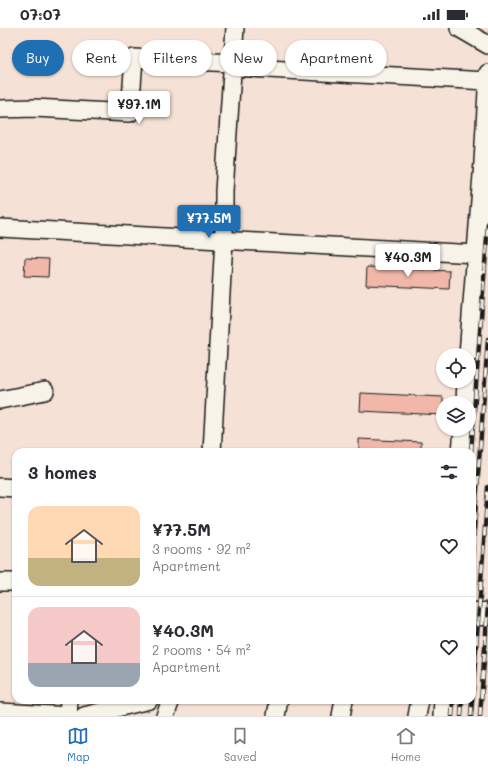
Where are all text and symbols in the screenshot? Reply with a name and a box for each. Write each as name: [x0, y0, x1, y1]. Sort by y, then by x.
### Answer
text: 07:07: [20, 4, 61, 24]
chip: Buy: [12, 40, 64, 76]
chip: Rent: [72, 40, 131, 76]
chip: Filters: [139, 40, 212, 76]
chip: New: [220, 40, 277, 76]
chip: Apartment: [285, 40, 387, 76]
pin: ¥97.1M: [106, 91, 172, 125]
text: ¥97.1M: [117, 95, 161, 112]
pin: ¥77.5M: [176, 205, 242, 239]
text: ¥77.5M: [186, 209, 232, 226]
pin: ¥40.3M: [375, 244, 441, 278]
text: ¥40.3M: [384, 248, 432, 265]
map controls: [436, 348, 476, 436]
button: locate: [436, 348, 476, 388]
button: layers: [436, 396, 476, 436]
text: 3 homes: [28, 461, 97, 483]
icon: filters: [438, 461, 460, 483]
text: ¥77.5M: [152, 518, 211, 540]
icon: home: [60, 522, 108, 570]
icon: heart: [438, 535, 460, 557]
text: 3 rooms · 92 m²: [152, 540, 251, 557]
text: Apartment: [152, 557, 221, 574]
text: ¥40.3M: [152, 619, 214, 641]
icon: home: [60, 623, 108, 671]
icon: heart: [438, 636, 460, 658]
text: 2 rooms · 54 m²: [152, 641, 251, 658]
text: Apartment: [152, 658, 221, 675]
tab: Map: [67, 725, 90, 764]
tab: Saved: [224, 725, 257, 764]
tab: Home: [391, 725, 421, 764]

